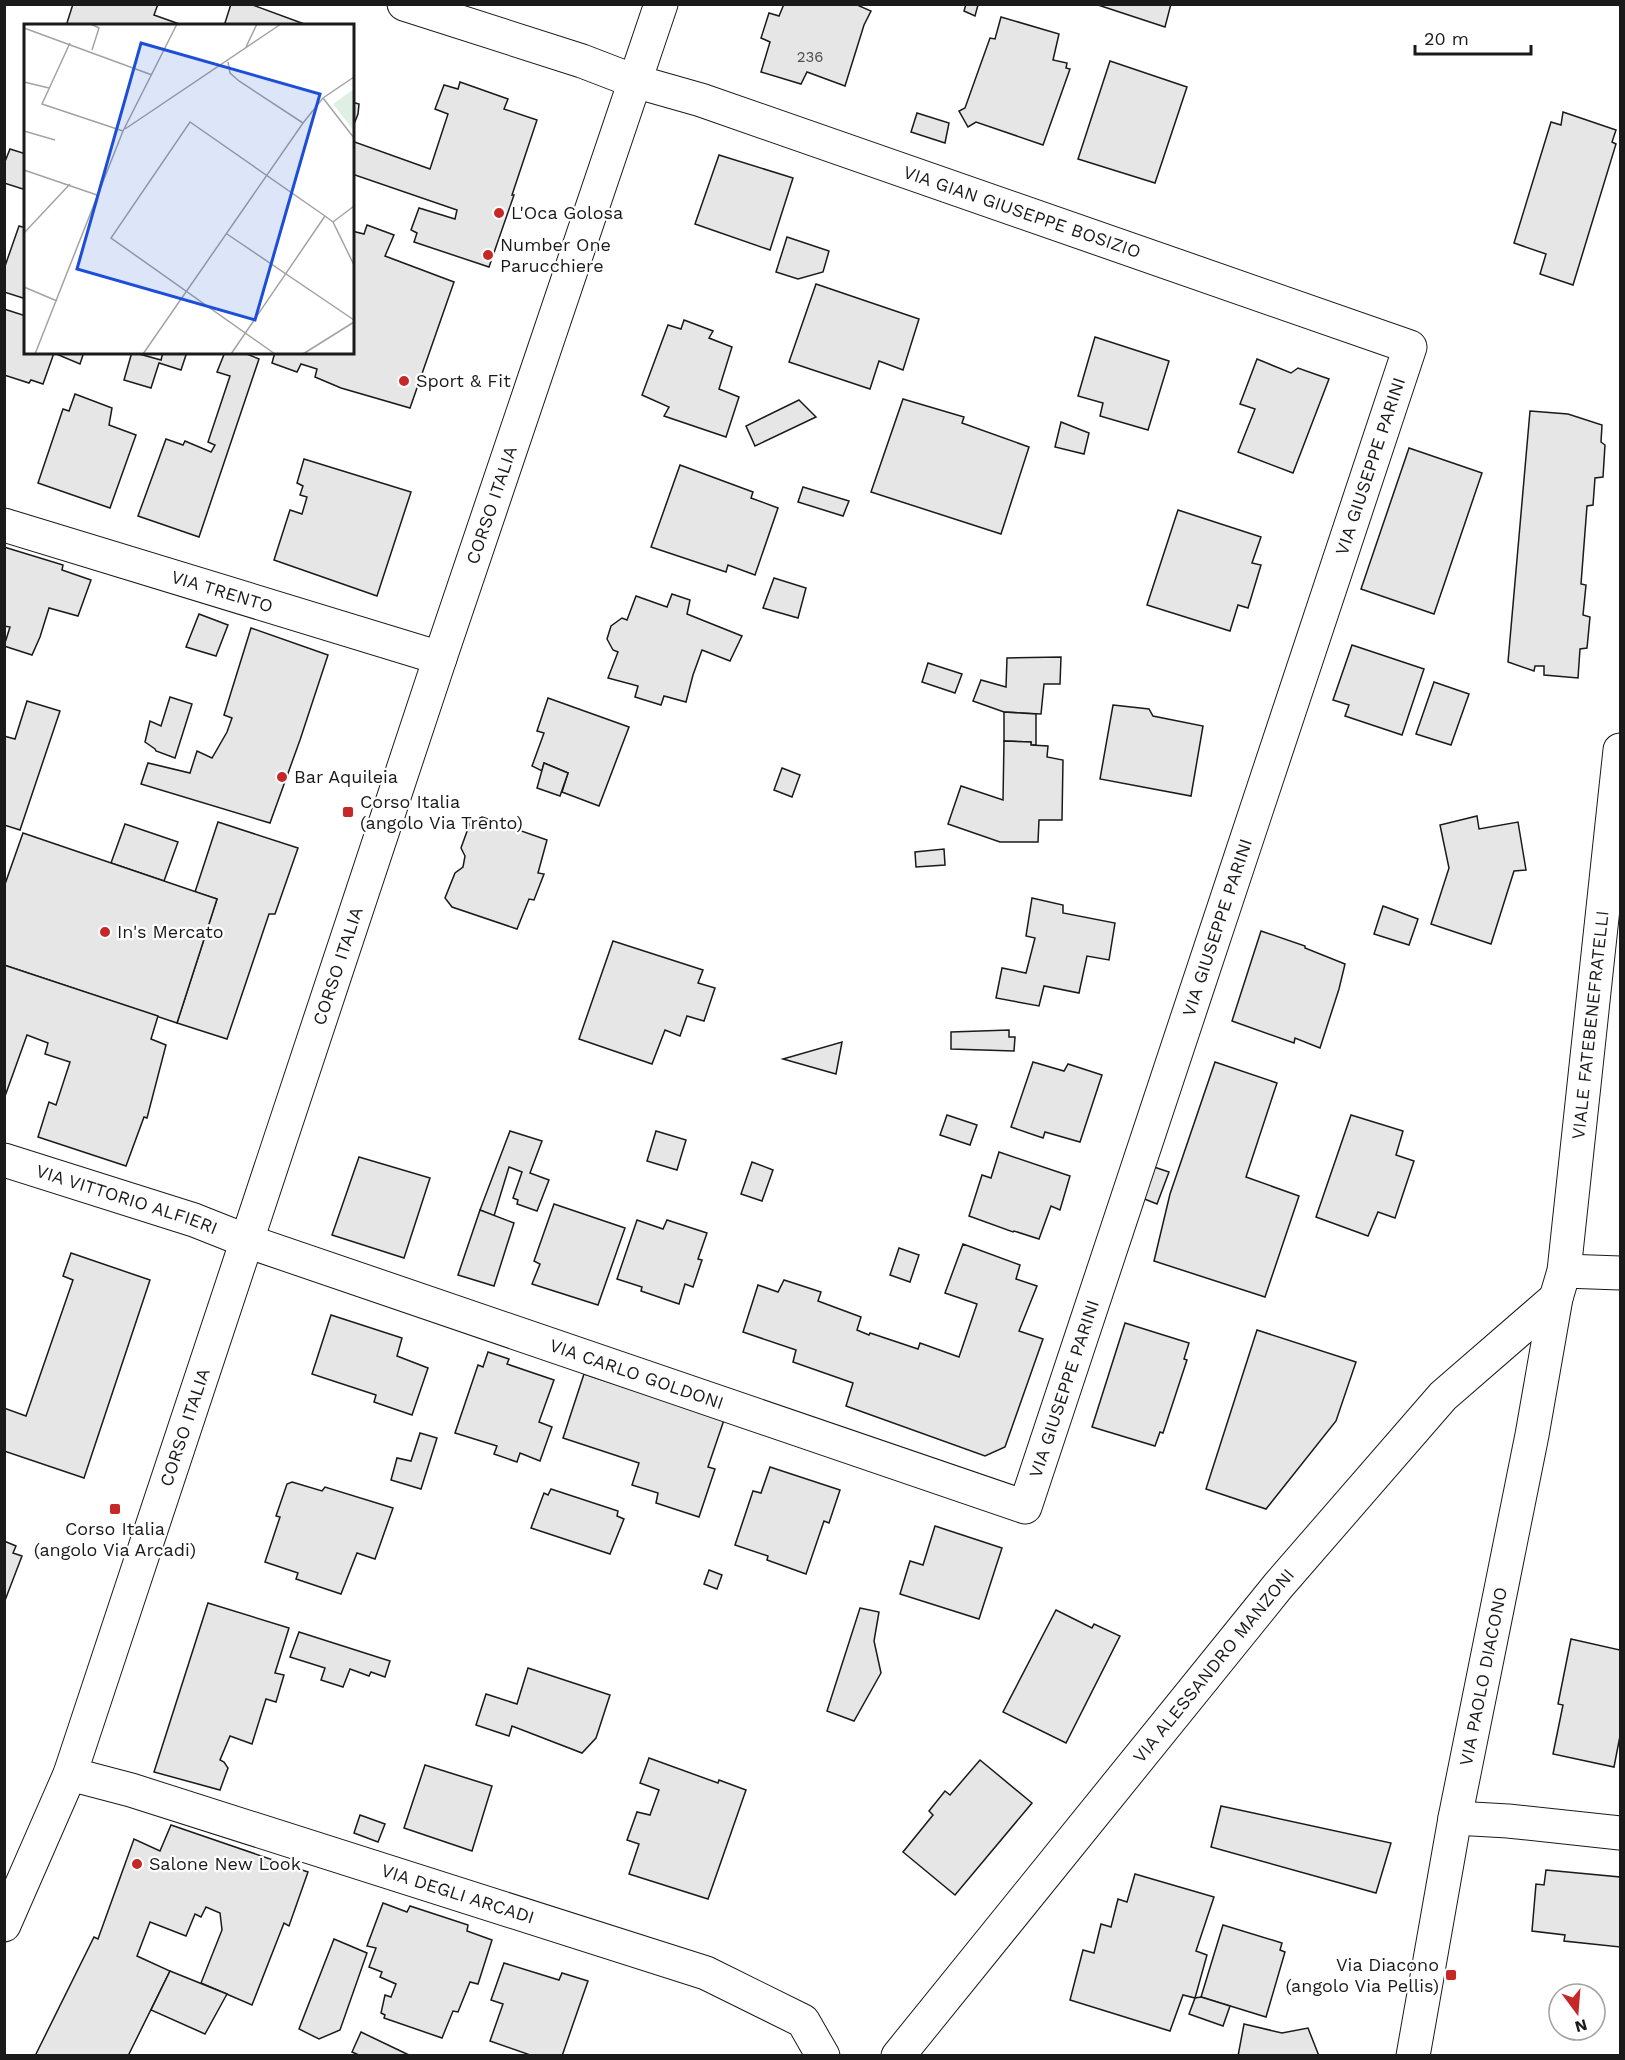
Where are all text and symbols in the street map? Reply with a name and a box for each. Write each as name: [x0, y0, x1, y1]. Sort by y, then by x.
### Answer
scale bar: [1415, 18, 1530, 56]
inset map: [24, 24, 354, 354]
text: 20 m: [1424, 28, 1469, 49]
house number: 236: [797, 48, 823, 66]
street label: VIA GIAN GIUSEPPE BOSIZIO: [901, 161, 1144, 262]
place label: L'Oca Golosa: [511, 202, 623, 223]
marker: L'Oca Golosa: [492, 206, 506, 220]
place label: Number One Parucchiere: [500, 234, 611, 276]
marker: Number One Parucchiere: [481, 248, 495, 262]
place label: Sport & Fit: [416, 370, 511, 391]
marker: Sport & Fit: [397, 374, 411, 388]
street label: VIA GIUSEPPE PARINI: [1331, 375, 1409, 558]
street label: CORSO ITALIA: [462, 443, 521, 567]
street label: VIA TRENTO: [169, 566, 276, 616]
place label: Bar Aquileia: [294, 766, 398, 787]
marker: Bar Aquileia: [275, 770, 289, 784]
place label: Corso Italia (angolo Via Trento): [360, 791, 523, 833]
marker: Corso Italia (angolo Via Trento): [341, 805, 355, 819]
street label: VIA GIUSEPPE PARINI: [1178, 836, 1256, 1019]
street label: CORSO ITALIA: [308, 904, 367, 1028]
street label: VIALE FATEBENEFRATELLI: [1567, 909, 1613, 1140]
place label: In's Mercato: [117, 921, 223, 942]
marker: In's Mercato: [98, 925, 112, 939]
street label: VIA VITTORIO ALFIERI: [34, 1160, 221, 1238]
street label: VIA GIUSEPPE PARINI: [1025, 1297, 1103, 1480]
street label: VIA CARLO GOLDONI: [547, 1334, 727, 1413]
street label: CORSO ITALIA: [155, 1365, 214, 1489]
marker: Corso Italia (angolo Via Arcadi): [108, 1502, 122, 1516]
place label: Corso Italia (angolo Via Arcadi): [34, 1518, 196, 1560]
street label: VIA ALESSANDRO MANZONI: [1128, 1564, 1298, 1767]
street label: VIA PAOLO DIACONO: [1455, 1585, 1511, 1768]
place label: Salone New Look: [149, 1853, 301, 1874]
marker: Salone New Look: [130, 1857, 144, 1871]
street label: VIA DEGLI ARCADI: [379, 1859, 537, 1928]
place label: Via Diacono (angolo Via Pellis): [1286, 1954, 1439, 1996]
marker: Via Diacono (angolo Via Pellis): [1444, 1968, 1458, 1982]
north arrow: [1547, 1982, 1607, 2042]
text: N: [1573, 2015, 1589, 2037]

